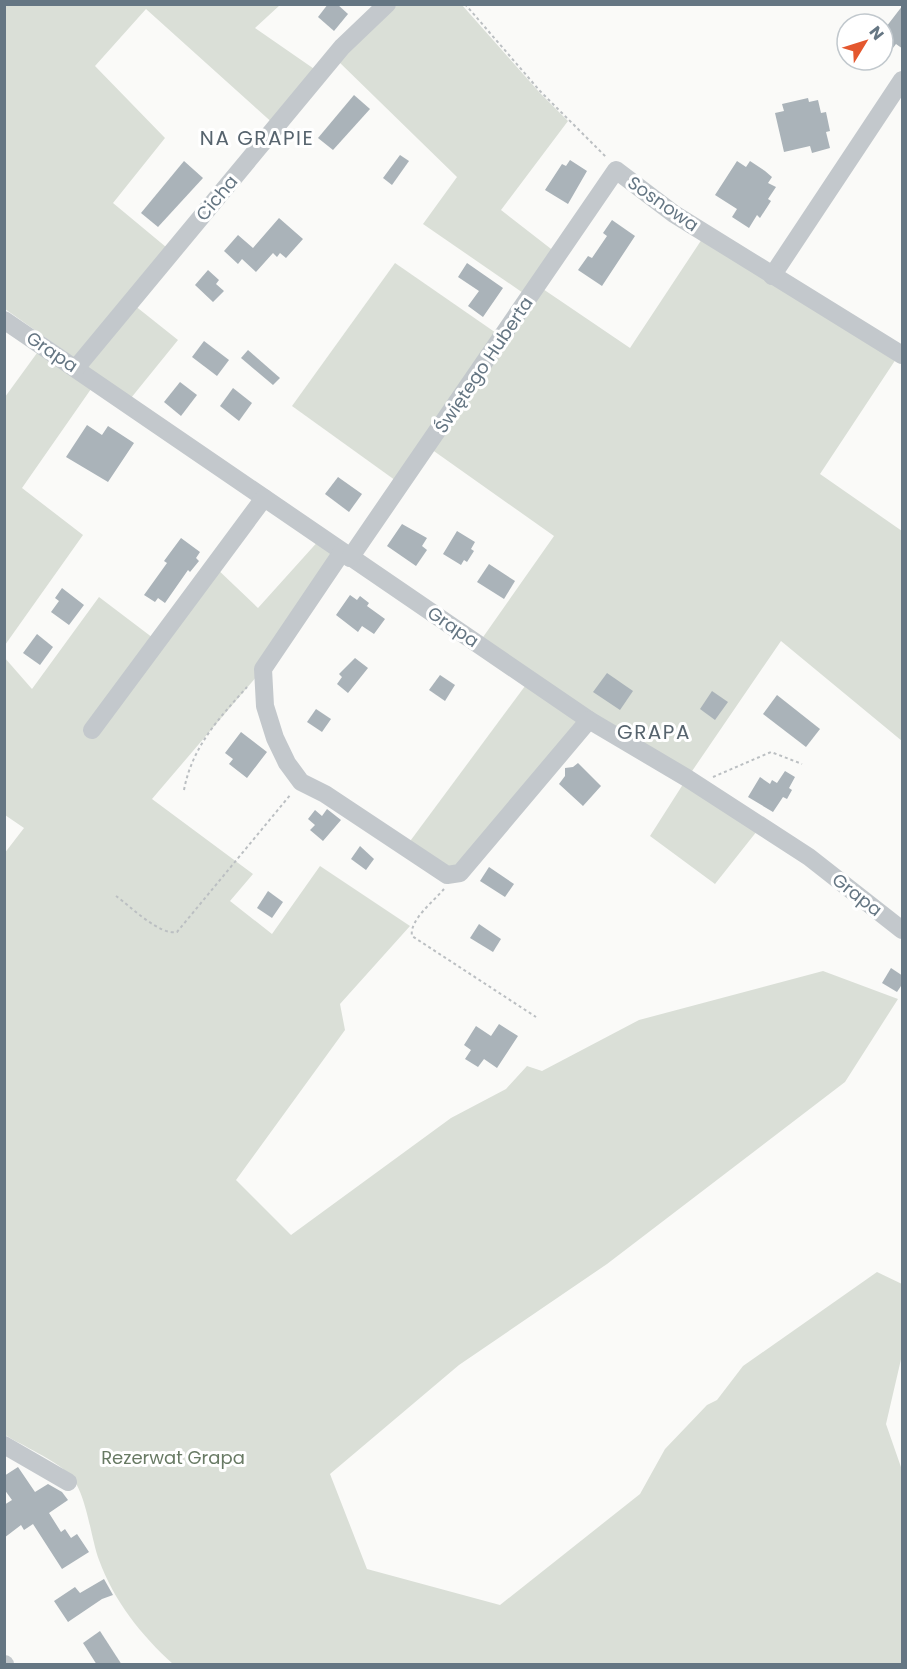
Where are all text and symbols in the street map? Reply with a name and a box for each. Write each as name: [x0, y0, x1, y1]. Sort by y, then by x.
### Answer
north arrow: [835, 12, 895, 72]
text: N: [864, 21, 889, 45]
district label: NA GRAPIE: [200, 124, 314, 152]
street label: Cicha: [190, 169, 243, 226]
street label: Sosnowa: [623, 170, 704, 237]
street label: Świętego Huberta: [429, 291, 539, 438]
street label: Grapa: [22, 325, 83, 378]
street label: Grapa: [423, 600, 484, 653]
district label: GRAPA: [617, 718, 691, 746]
street label: Grapa: [827, 867, 888, 922]
park label: Rezerwat Grapa: [101, 1445, 245, 1470]

